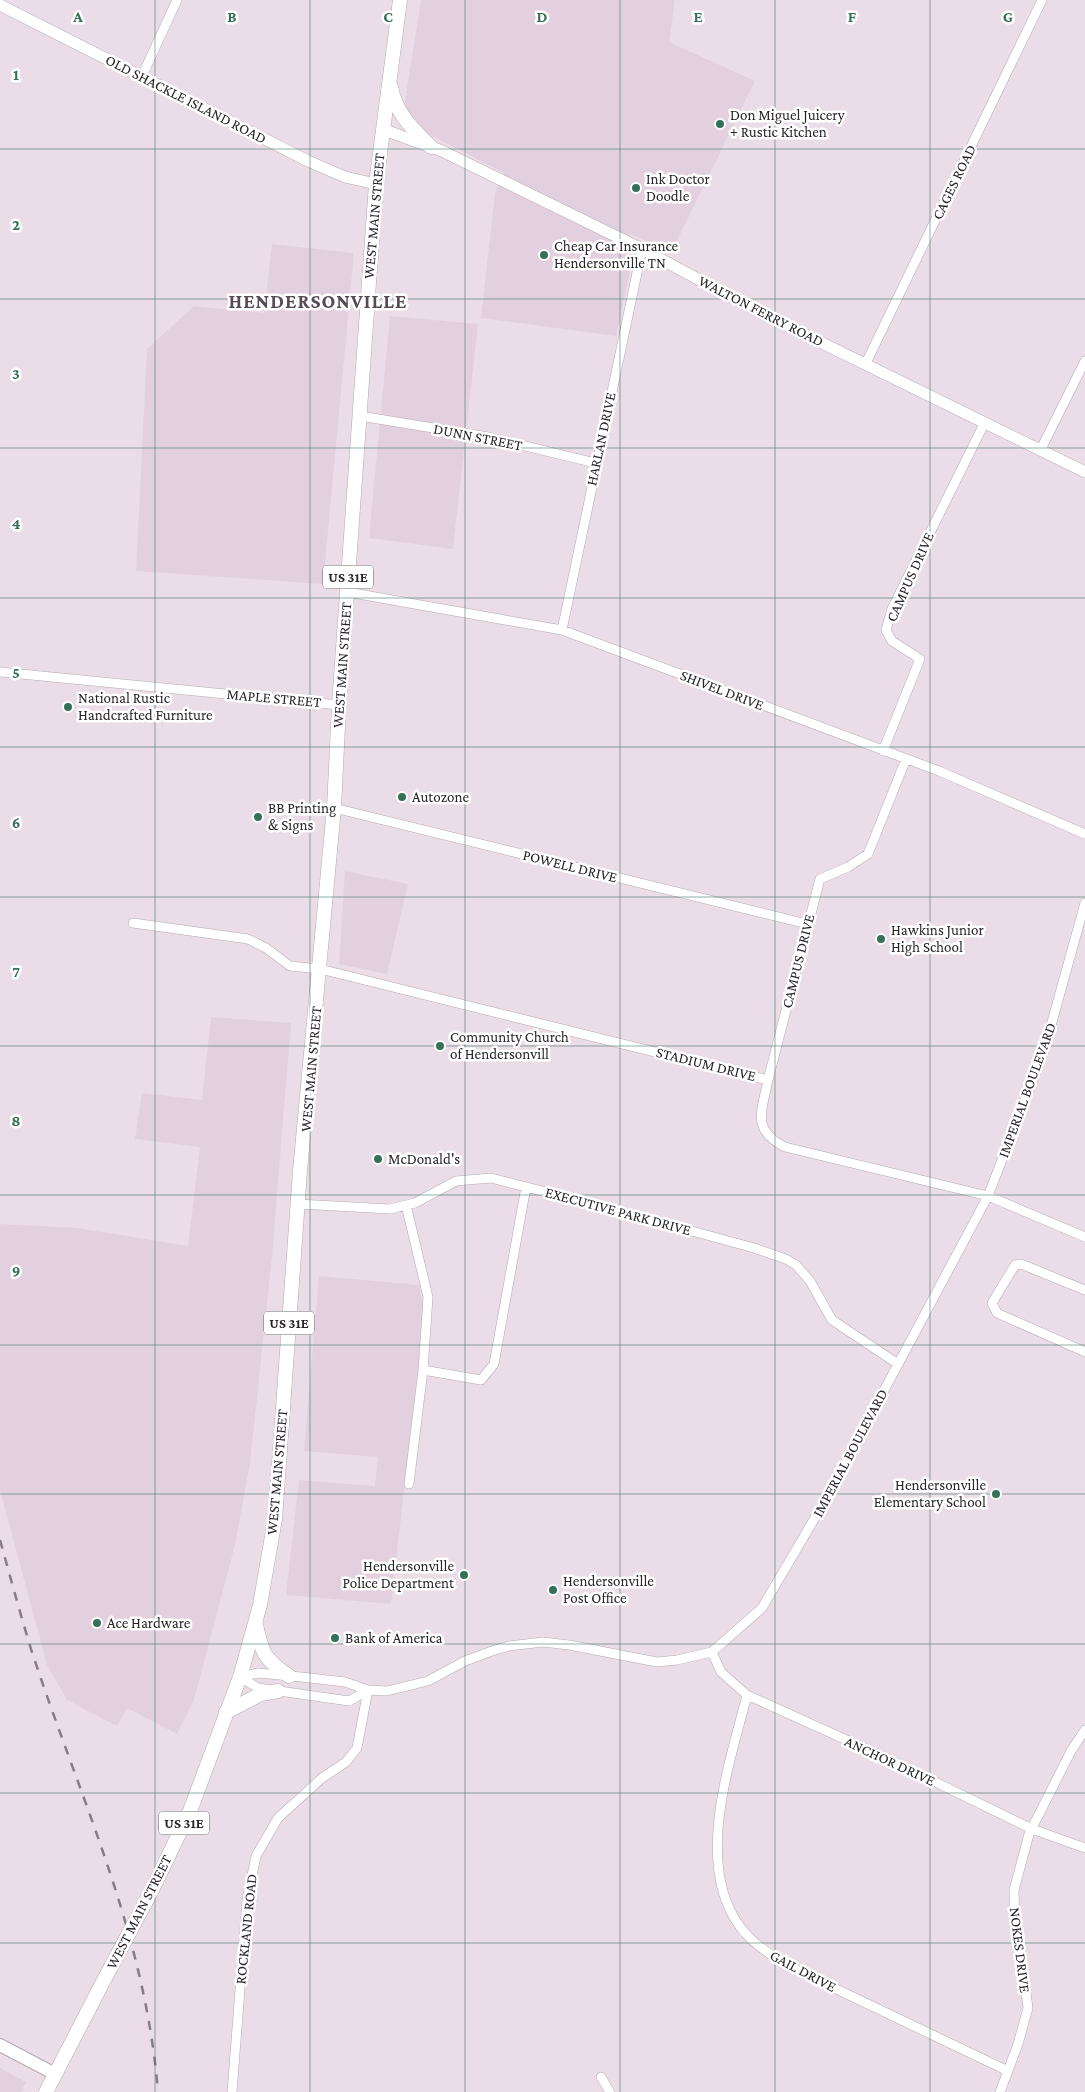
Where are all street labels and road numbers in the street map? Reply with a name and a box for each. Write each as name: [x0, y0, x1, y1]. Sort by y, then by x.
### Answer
street label: OLD SHACKLE ISLAND ROAD: [103, 51, 269, 147]
street label: CAGES ROAD: [929, 142, 979, 222]
street label: WEST MAIN STREET: [361, 153, 387, 279]
street label: WALTON FERRY ROAD: [696, 272, 826, 350]
street label: HARLAN DRIVE: [583, 391, 619, 487]
street label: DUNN STREET: [432, 421, 524, 453]
street label: CAMPUS DRIVE: [883, 530, 937, 624]
road number: US 31E: [323, 566, 373, 588]
street label: WEST MAIN STREET: [330, 602, 354, 728]
street label: SHIVEL DRIVE: [678, 667, 766, 713]
street label: MAPLE STREET: [226, 686, 322, 710]
street label: POWELL DRIVE: [521, 847, 619, 885]
street label: CAMPUS DRIVE: [779, 912, 817, 1010]
street label: WEST MAIN STREET: [298, 1006, 324, 1132]
street label: IMPERIAL BOULEVARD: [995, 1020, 1059, 1160]
street label: STADIUM DRIVE: [654, 1044, 758, 1084]
street label: EXECUTIVE PARK DRIVE: [543, 1184, 693, 1238]
road number: US 31E: [264, 1312, 314, 1335]
street label: IMPERIAL BOULEVARD: [809, 1386, 891, 1520]
street label: WEST MAIN STREET: [264, 1409, 290, 1535]
street label: ANCHOR DRIVE: [842, 1733, 938, 1789]
road number: US 31E: [159, 1812, 209, 1835]
street label: WEST MAIN STREET: [103, 1852, 175, 1972]
street label: ROCKLAND ROAD: [232, 1873, 260, 1985]
street label: NOKES DRIVE: [1007, 1906, 1033, 1994]
street label: GAIL DRIVE: [767, 1947, 839, 1995]

